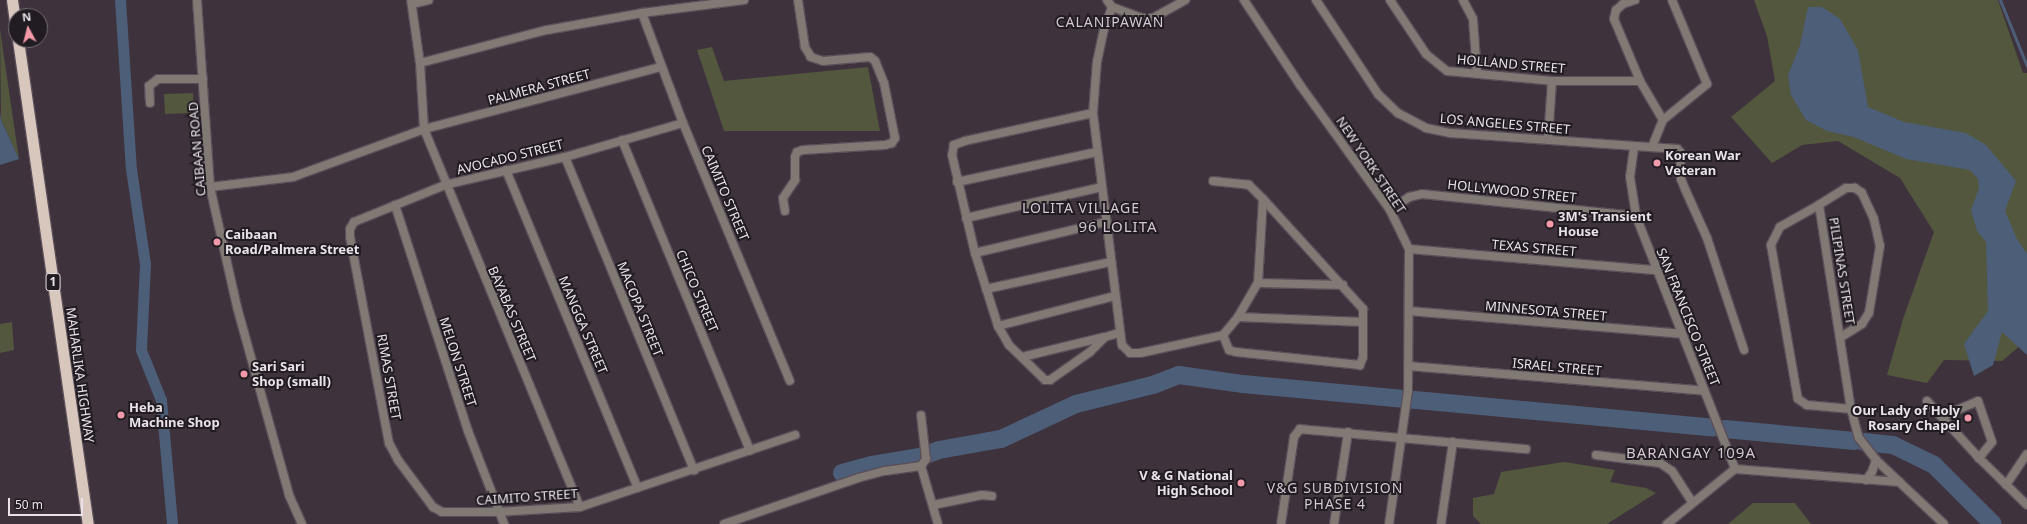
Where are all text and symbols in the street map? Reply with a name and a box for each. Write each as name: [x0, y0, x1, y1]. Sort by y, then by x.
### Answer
north arrow: [8, 8, 48, 48]
text: N: [21, 9, 32, 25]
district label: CALANIPAWAN: [1056, 14, 1164, 30]
street label: HOLLAND STREET: [1456, 51, 1566, 77]
street label: PALMERA STREET: [486, 66, 592, 108]
street label: CAIBAAN ROAD: [185, 101, 209, 197]
street label: LOS ANGELES STREET: [1439, 111, 1571, 137]
street label: NEW YORK STREET: [1333, 114, 1409, 216]
street label: AVOCADO STREET: [455, 136, 565, 178]
street label: CAIMITO STREET: [698, 143, 752, 243]
place label: Korean War Veteran: [1665, 148, 1741, 179]
marker: Korean War Veteran: [1652, 158, 1662, 168]
street label: HOLLYWOOD STREET: [1447, 176, 1577, 206]
district label: LOLITA VILLAGE: [1022, 200, 1140, 216]
place label: 3M's Transient House: [1558, 209, 1652, 240]
street label: PILIPINAS STREET: [1826, 216, 1858, 326]
district label: 96 LOLITA: [1078, 218, 1158, 236]
marker: 3M's Transient House: [1545, 219, 1555, 229]
place label: Caibaan Road/Palmera Street: [225, 227, 359, 258]
marker: Caibaan Road/Palmera Street: [212, 237, 222, 247]
street label: TEXAS STREET: [1491, 237, 1577, 259]
street label: SAN FRANCISCO STREET: [1653, 246, 1723, 388]
street label: CHICO STREET: [673, 248, 721, 334]
street label: MACOPA STREET: [614, 259, 666, 359]
street label: BAYABAS STREET: [485, 264, 539, 364]
road number: 1: [45, 272, 61, 292]
street label: MANGGA STREET: [555, 274, 611, 376]
street label: MINNESOTA STREET: [1484, 298, 1608, 324]
street label: MAHARLIKA HIGHWAY: [63, 306, 97, 444]
street label: MELON STREET: [436, 315, 480, 409]
street label: RIMAS STREET: [374, 333, 404, 421]
street label: ISRAEL STREET: [1512, 355, 1602, 379]
place label: Sari Sari Shop (small): [252, 359, 331, 390]
marker: Sari Sari Shop (small): [239, 369, 249, 379]
place label: Heba Machine Shop: [129, 400, 220, 431]
place label: Our Lady of Holy Rosary Chapel: [1852, 403, 1960, 434]
marker: Heba Machine Shop: [116, 410, 126, 420]
marker: Our Lady of Holy Rosary Chapel: [1963, 413, 1973, 423]
district label: BARANGAY 109A: [1626, 444, 1756, 462]
place label: V & G National High School: [1139, 468, 1233, 499]
marker: V & G National High School: [1236, 478, 1246, 488]
district label: V&G SUBDIVISION PHASE 4: [1267, 480, 1403, 512]
street label: CAIMITO STREET: [476, 486, 578, 508]
scale bar: [10, 490, 85, 516]
text: 50 m: [15, 496, 43, 513]

